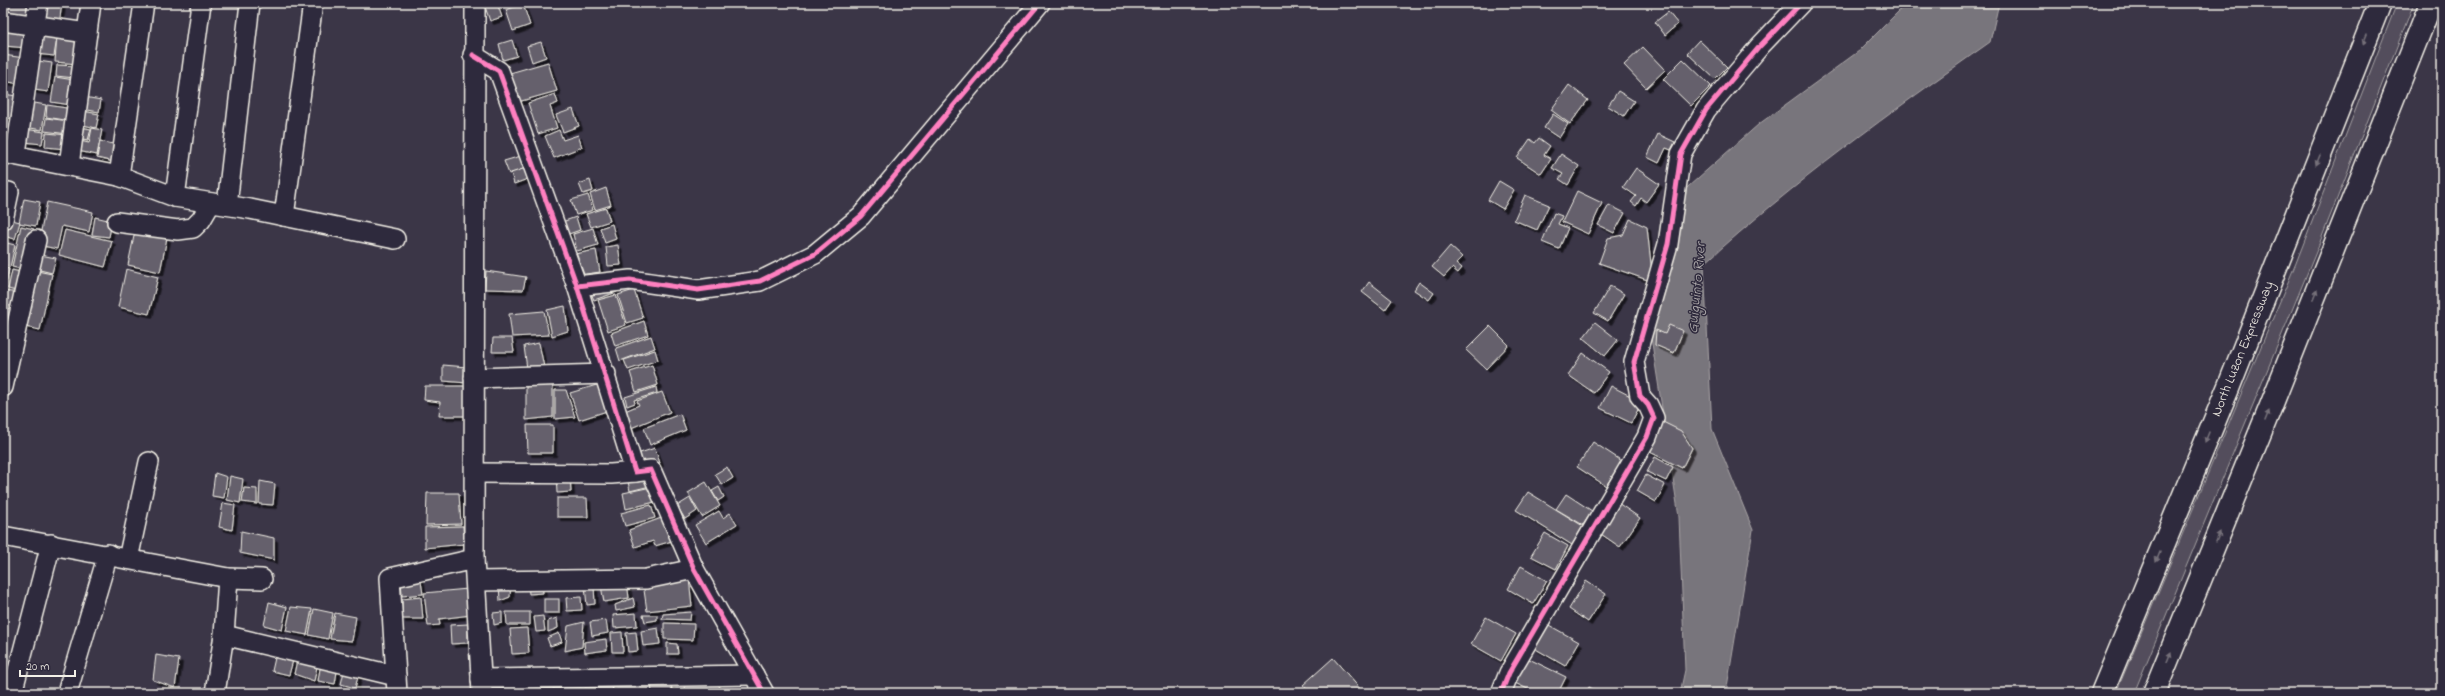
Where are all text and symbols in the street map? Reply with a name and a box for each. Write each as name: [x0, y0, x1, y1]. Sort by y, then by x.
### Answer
one-way arrow: [2362, 34, 2368, 46]
one-way arrow: [2314, 155, 2320, 167]
water label: Guiguinto River: [1682, 239, 1713, 334]
street label: North Luzon Expressway: [2206, 278, 2281, 420]
one-way arrow: [2312, 290, 2318, 301]
one-way arrow: [2264, 411, 2270, 422]
one-way arrow: [2204, 431, 2211, 443]
one-way arrow: [2215, 530, 2221, 542]
one-way arrow: [2154, 552, 2160, 564]
one-way arrow: [2166, 650, 2172, 662]
scale bar: [20, 652, 75, 678]
text: 20 m: [26, 658, 49, 676]

